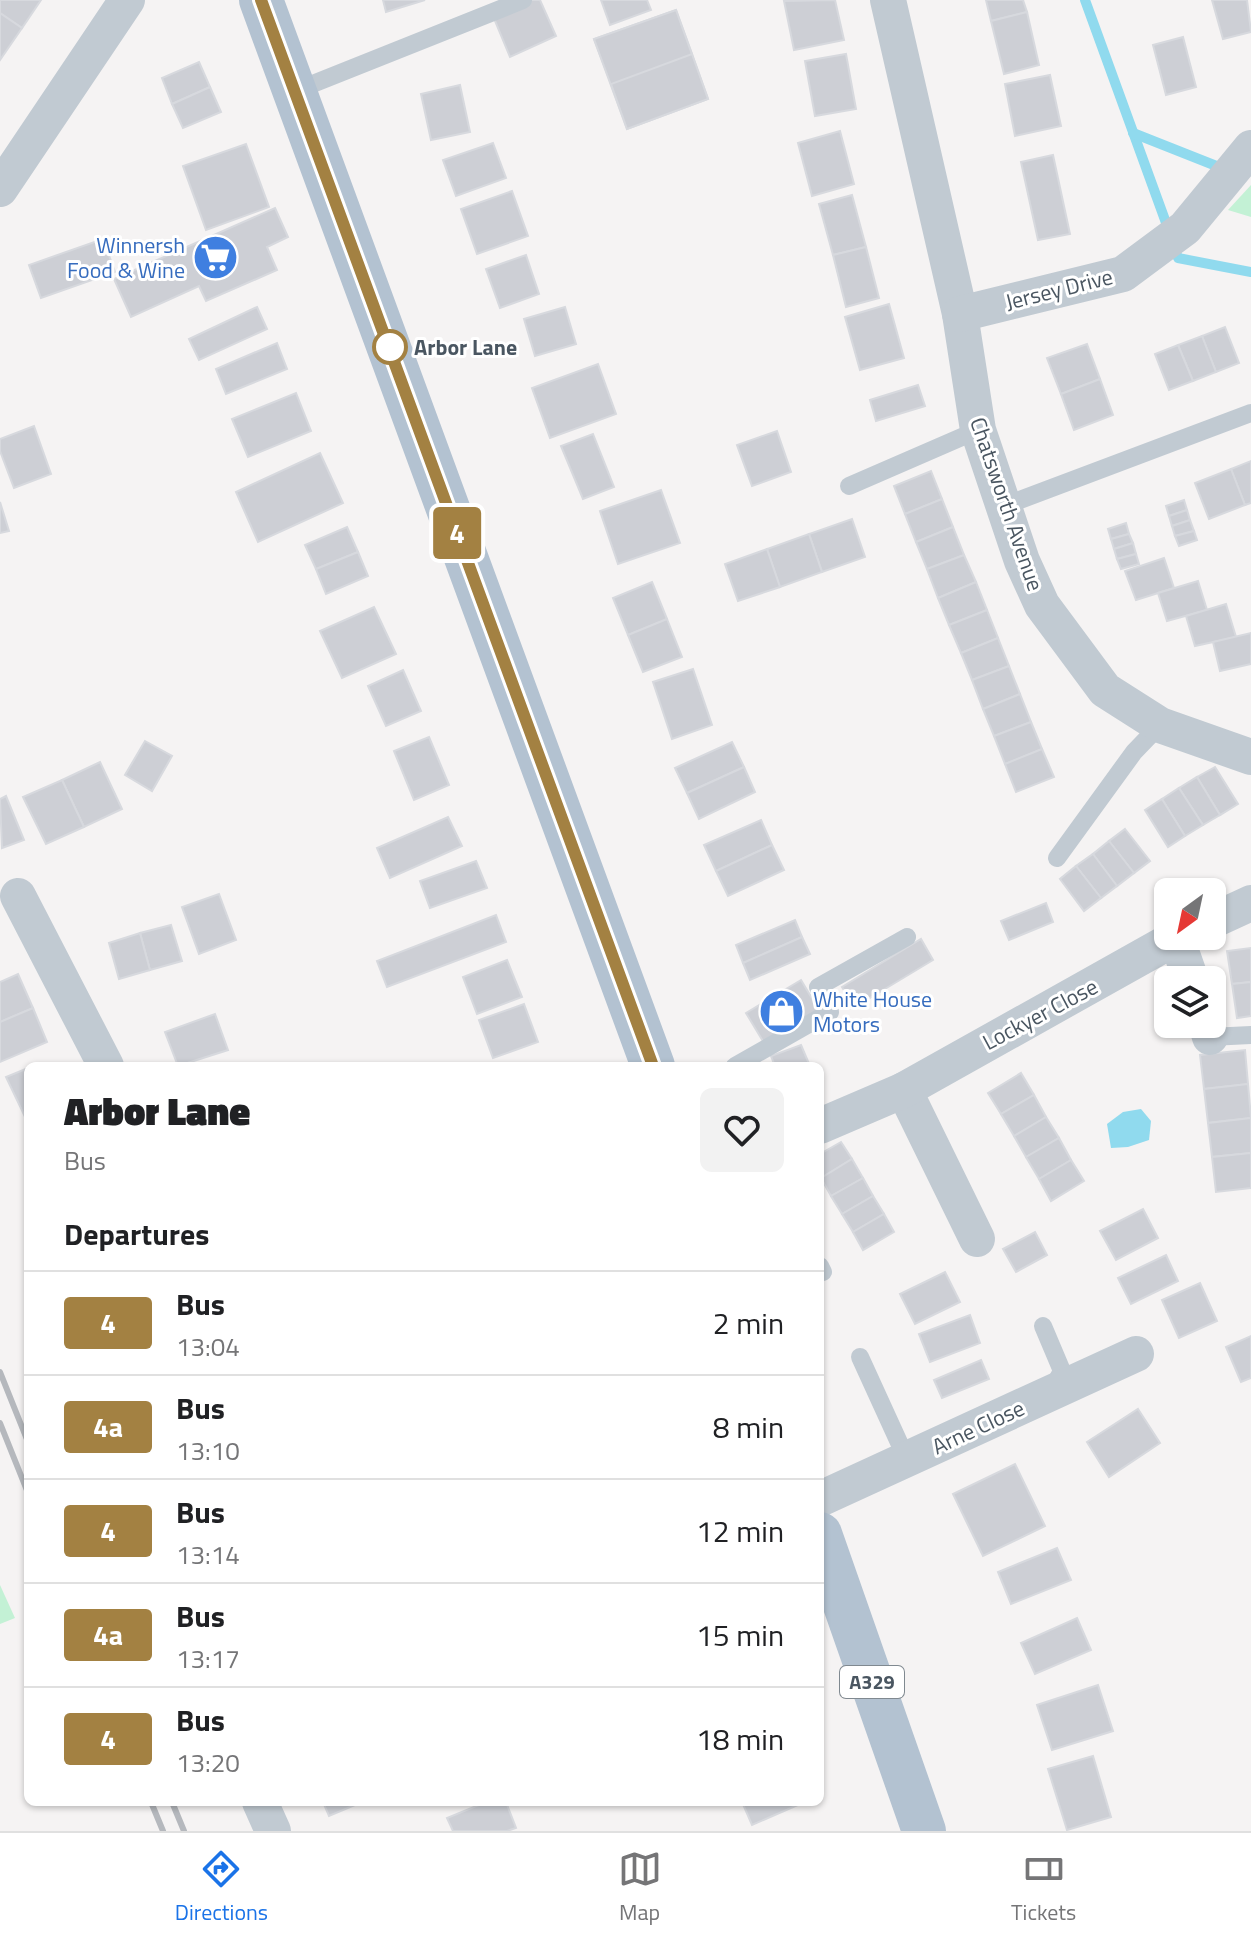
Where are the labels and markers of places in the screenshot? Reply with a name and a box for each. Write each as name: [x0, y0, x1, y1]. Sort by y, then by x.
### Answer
place label: Winnersh Food & Wine: [67, 228, 185, 287]
supermarket icon: Winnersh Food & Wine: [192, 234, 240, 282]
marker: Arbor Lane: [373, 330, 407, 364]
place label: Arbor Lane: [414, 330, 517, 364]
place label: White House Motors: [813, 982, 932, 1041]
shop icon: White House Motors: [758, 988, 806, 1036]

